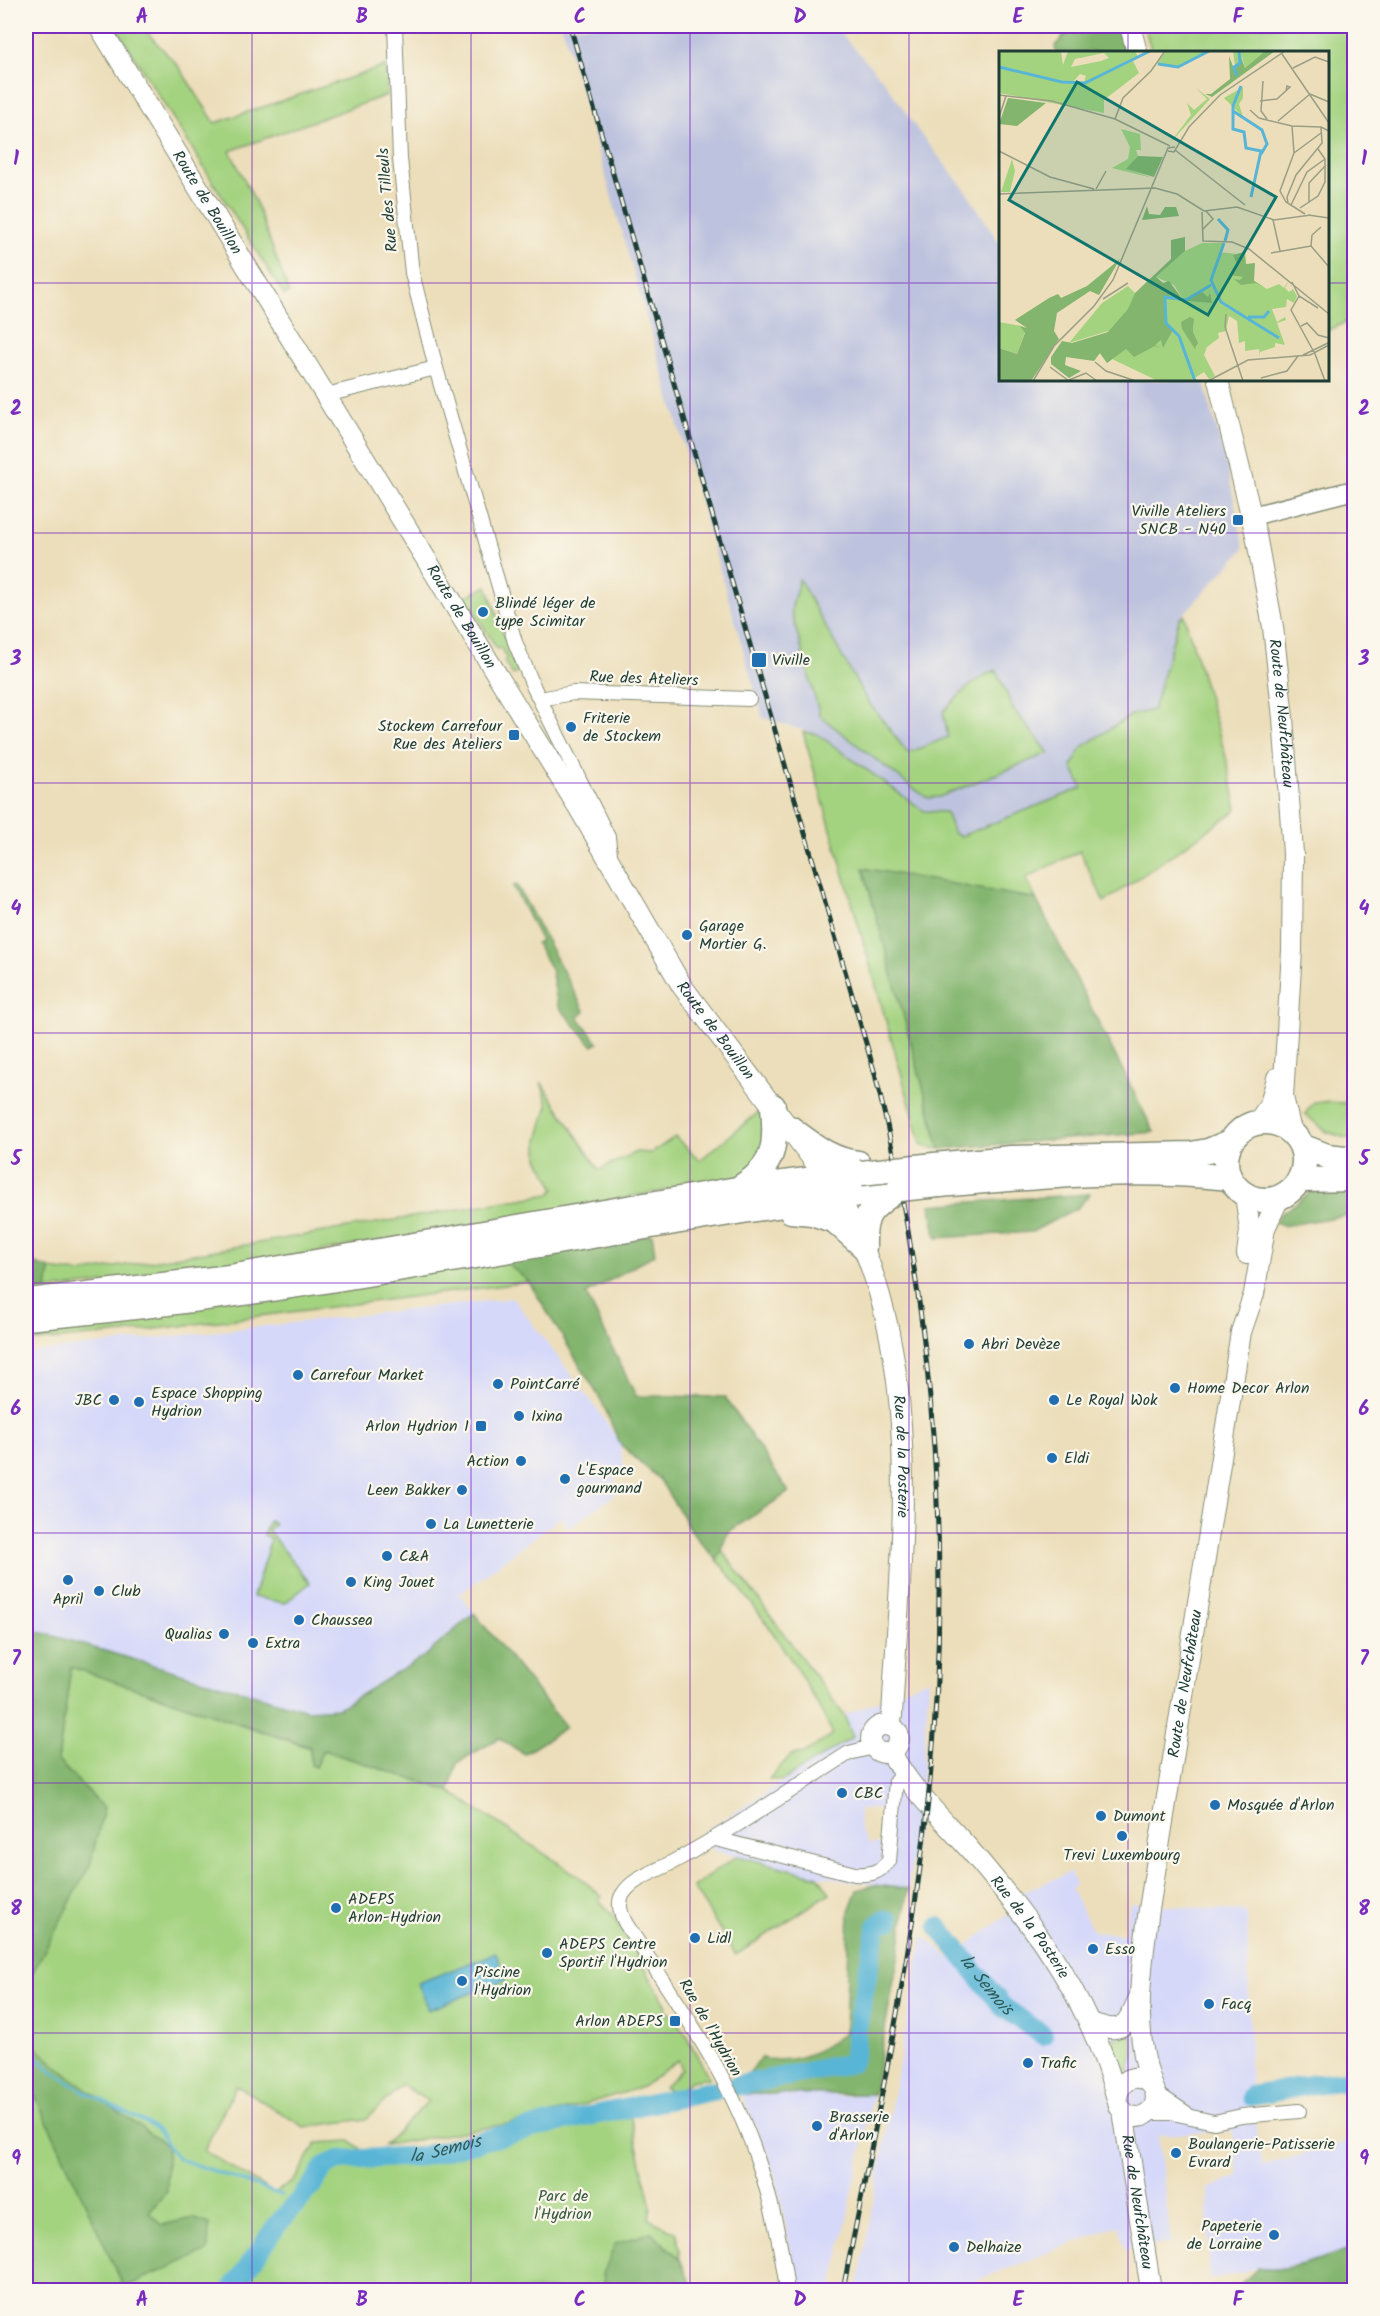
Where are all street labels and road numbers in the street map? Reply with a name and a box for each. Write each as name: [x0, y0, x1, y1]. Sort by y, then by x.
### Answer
street label: Route de Bouillon: [166, 145, 249, 259]
street label: Rue des Tilleuls: [371, 146, 405, 253]
street label: Route de Bouillon: [420, 560, 503, 674]
street label: Route de Neufchâteau: [1262, 638, 1301, 789]
street label: Rue des Ateliers: [589, 665, 699, 693]
street label: Route de Bouillon: [670, 976, 761, 1085]
street label: Rue de la Posterie: [886, 1394, 915, 1518]
street label: Route de Neufchâteau: [1161, 1608, 1209, 1759]
street label: Rue de la Posterie: [984, 1870, 1076, 1983]
street label: Rue de l'Hydrion: [672, 1974, 748, 2082]
street label: Rue de Neufchâteau: [1114, 2133, 1160, 2271]

